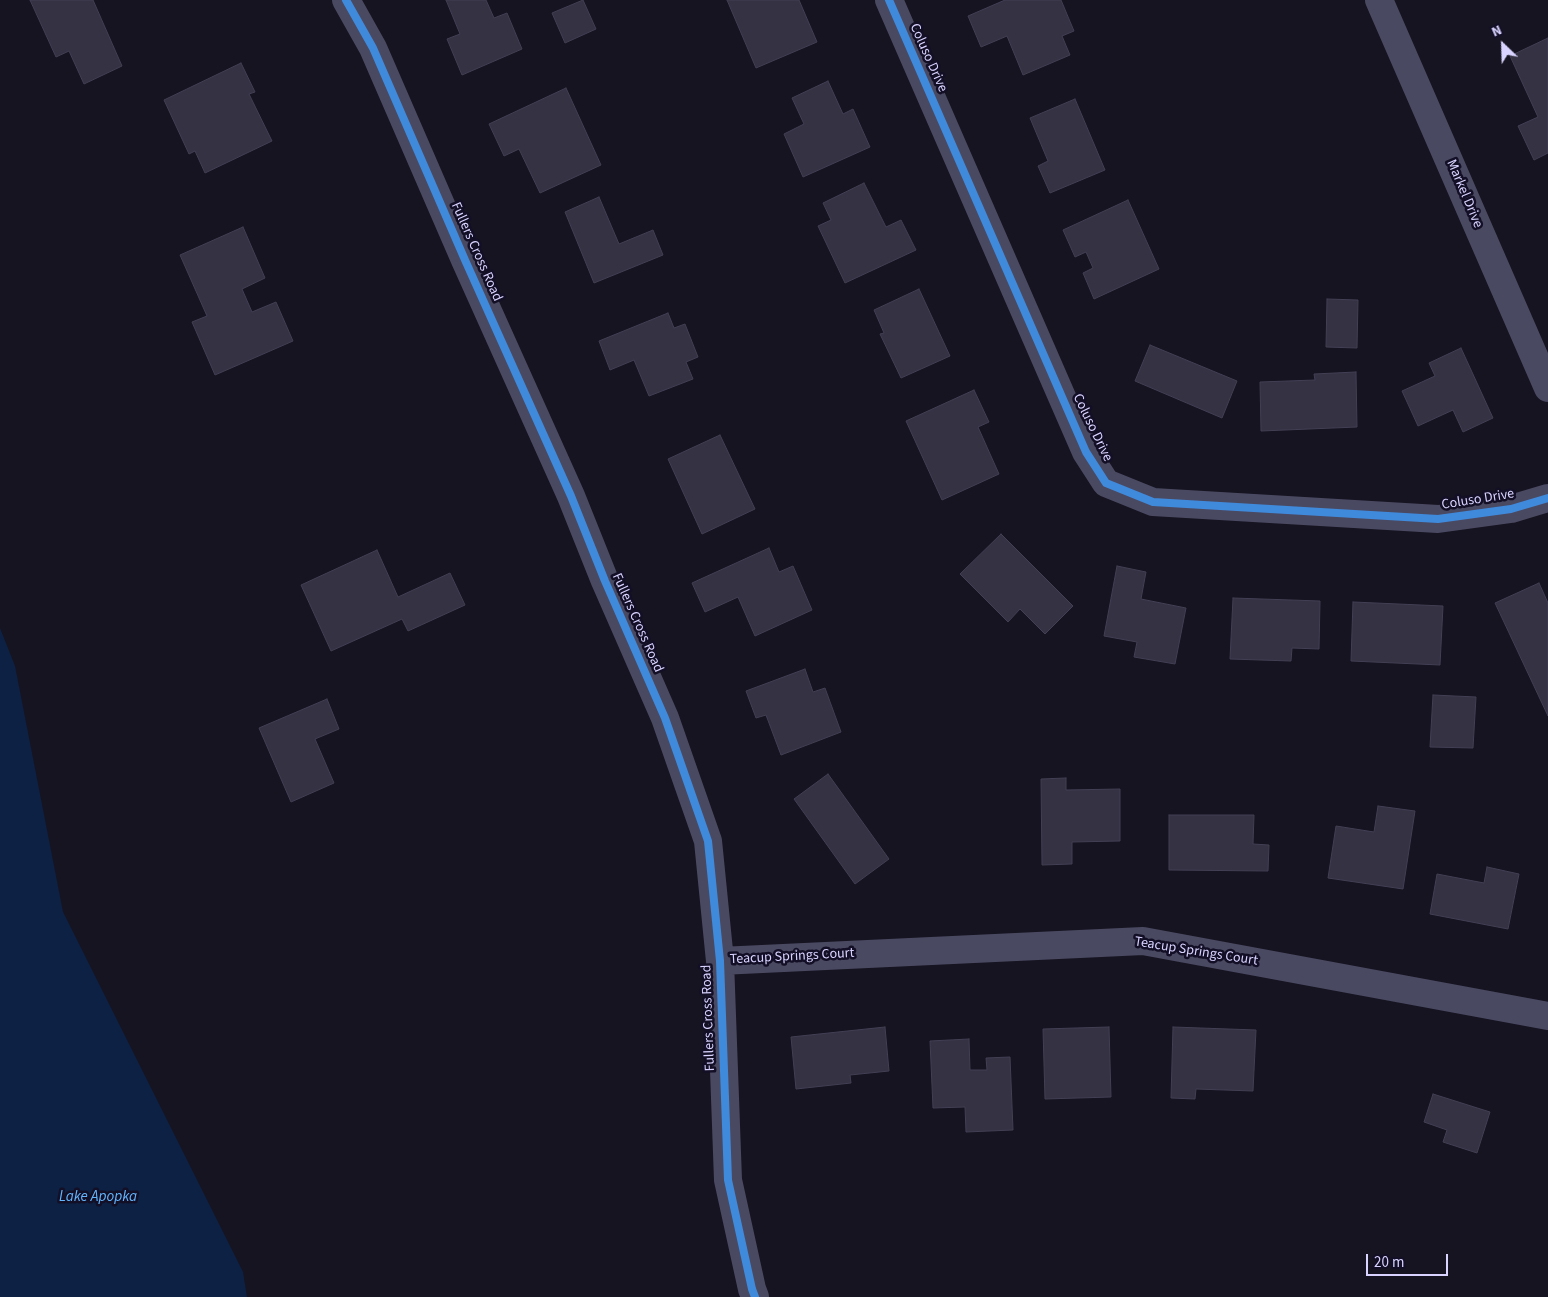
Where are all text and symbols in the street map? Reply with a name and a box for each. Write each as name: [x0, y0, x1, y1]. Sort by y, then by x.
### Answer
north arrow: [1478, 20, 1528, 70]
text: N: [1489, 20, 1505, 42]
street label: Coluso Drive: [905, 21, 951, 95]
street label: Markel Drive: [1442, 157, 1486, 231]
street label: Fullers Cross Road: [447, 200, 505, 304]
street label: Coluso Drive: [1068, 391, 1116, 465]
street label: Coluso Drive: [1440, 486, 1516, 514]
street label: Fullers Cross Road: [608, 571, 666, 675]
street label: Teacup Springs Court: [1133, 934, 1259, 970]
street label: Teacup Springs Court: [729, 945, 855, 969]
street label: Fullers Cross Road: [699, 964, 719, 1072]
water label: Lake Apopka: [59, 1189, 137, 1207]
scale bar: [1368, 1244, 1450, 1276]
text: 20 m: [1374, 1252, 1404, 1273]

